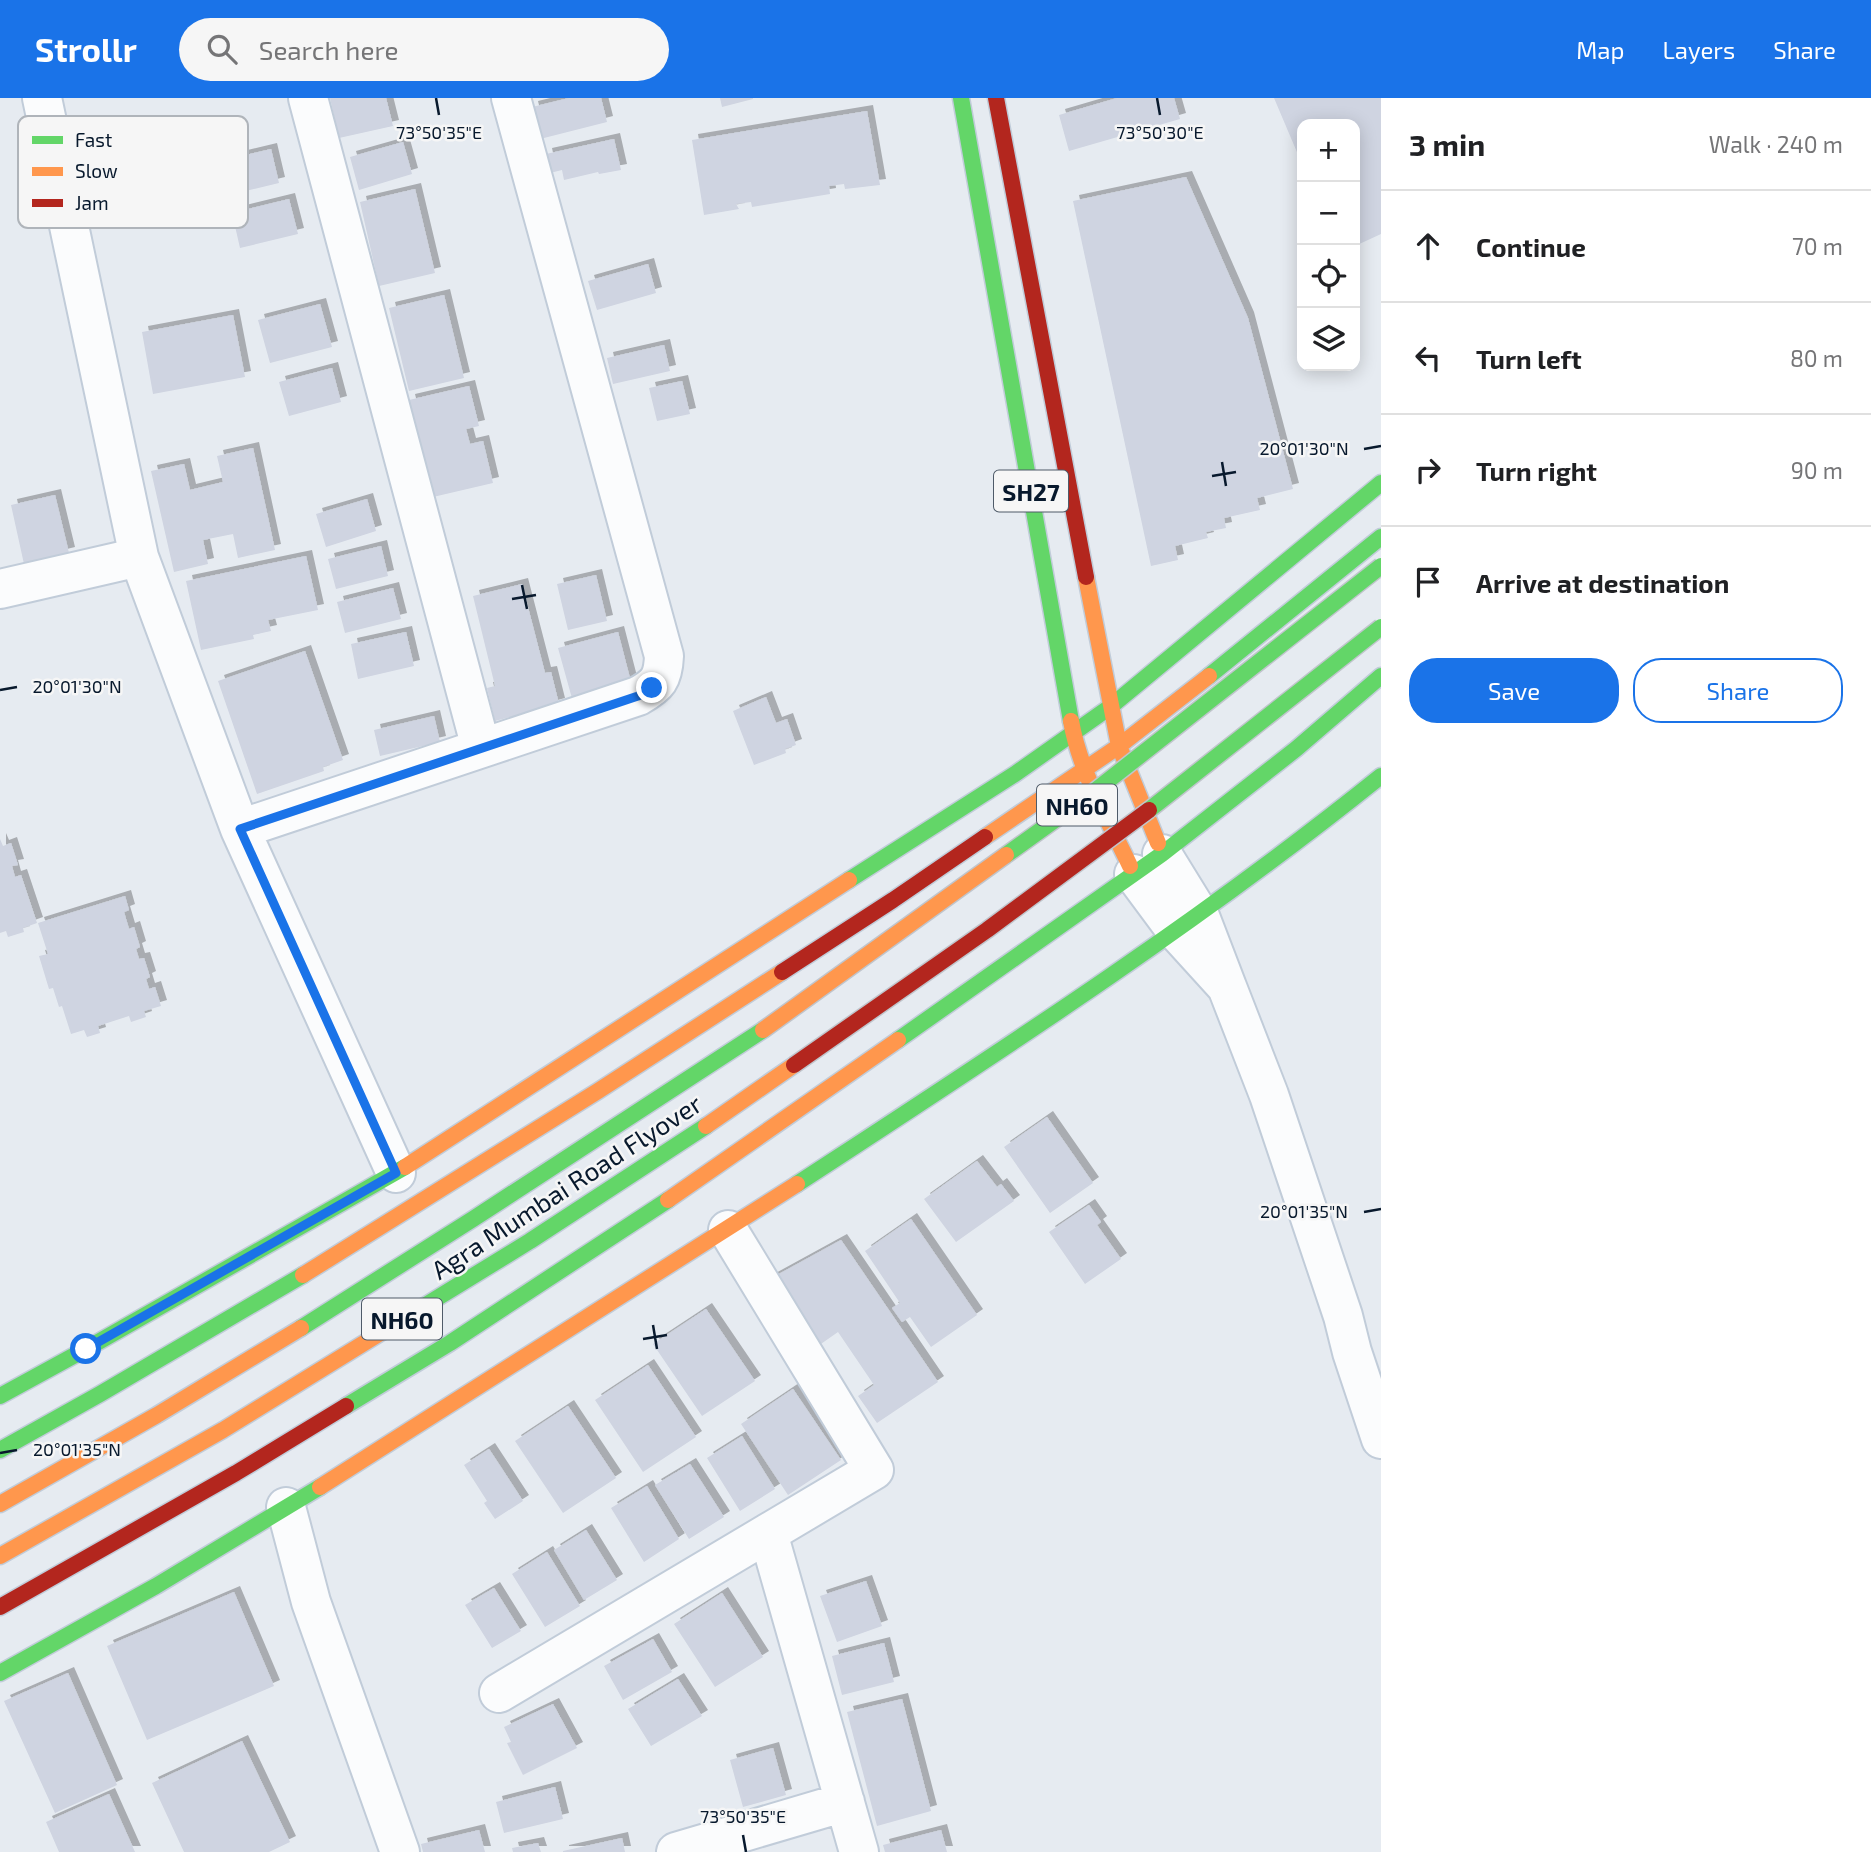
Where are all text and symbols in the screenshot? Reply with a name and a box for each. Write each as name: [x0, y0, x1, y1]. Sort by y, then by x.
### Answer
search box: [179, 18, 669, 81]
text: Strollr: [35, 29, 137, 69]
icon: search: [203, 30, 241, 68]
text: Search here: [259, 34, 398, 65]
text: Map: [1576, 35, 1624, 64]
text: Layers: [1662, 35, 1735, 64]
text: Share: [1773, 35, 1836, 64]
legend: [18, 116, 248, 228]
map controls: [1297, 119, 1360, 371]
button: +: [1297, 119, 1360, 182]
text: 73°50'35"E: [396, 121, 482, 143]
text: 73°50'30"E: [1116, 121, 1204, 143]
text: 3 min: [1409, 126, 1485, 162]
text: Fast: [75, 128, 112, 151]
text: Walk · 240 m: [1709, 130, 1843, 158]
text: Slow: [75, 159, 118, 182]
button: −: [1297, 182, 1360, 245]
text: Jam: [75, 191, 109, 214]
icon: ahead: [1409, 227, 1447, 265]
text: Continue: [1476, 231, 1586, 262]
text: 70 m: [1792, 232, 1843, 260]
button: locate: [1297, 245, 1360, 308]
button: layers: [1297, 308, 1360, 371]
icon: left: [1409, 339, 1447, 377]
text: Turn left: [1476, 343, 1582, 374]
text: 80 m: [1790, 344, 1843, 372]
text: 20°01'30"N: [1259, 437, 1349, 459]
icon: right: [1409, 451, 1447, 489]
text: Turn right: [1476, 455, 1597, 486]
text: 90 m: [1791, 456, 1843, 484]
road number: SH27: [994, 470, 1068, 512]
icon: arrive: [1409, 563, 1447, 601]
text: Arrive at destination: [1476, 567, 1729, 598]
button: Save: [1409, 658, 1619, 723]
button: Share: [1633, 658, 1843, 723]
route end: [636, 672, 667, 703]
text: 20°01'30"N: [32, 675, 122, 697]
road number: NH60: [1037, 784, 1117, 826]
street label: Agra Mumbai Road Flyover: [425, 1087, 707, 1285]
text: 20°01'35"N: [1260, 1200, 1348, 1222]
road number: NH60: [362, 1298, 442, 1339]
route start: [70, 1333, 101, 1364]
text: 20°01'35"N: [33, 1438, 121, 1460]
text: 73°50'35"E: [700, 1805, 786, 1827]

